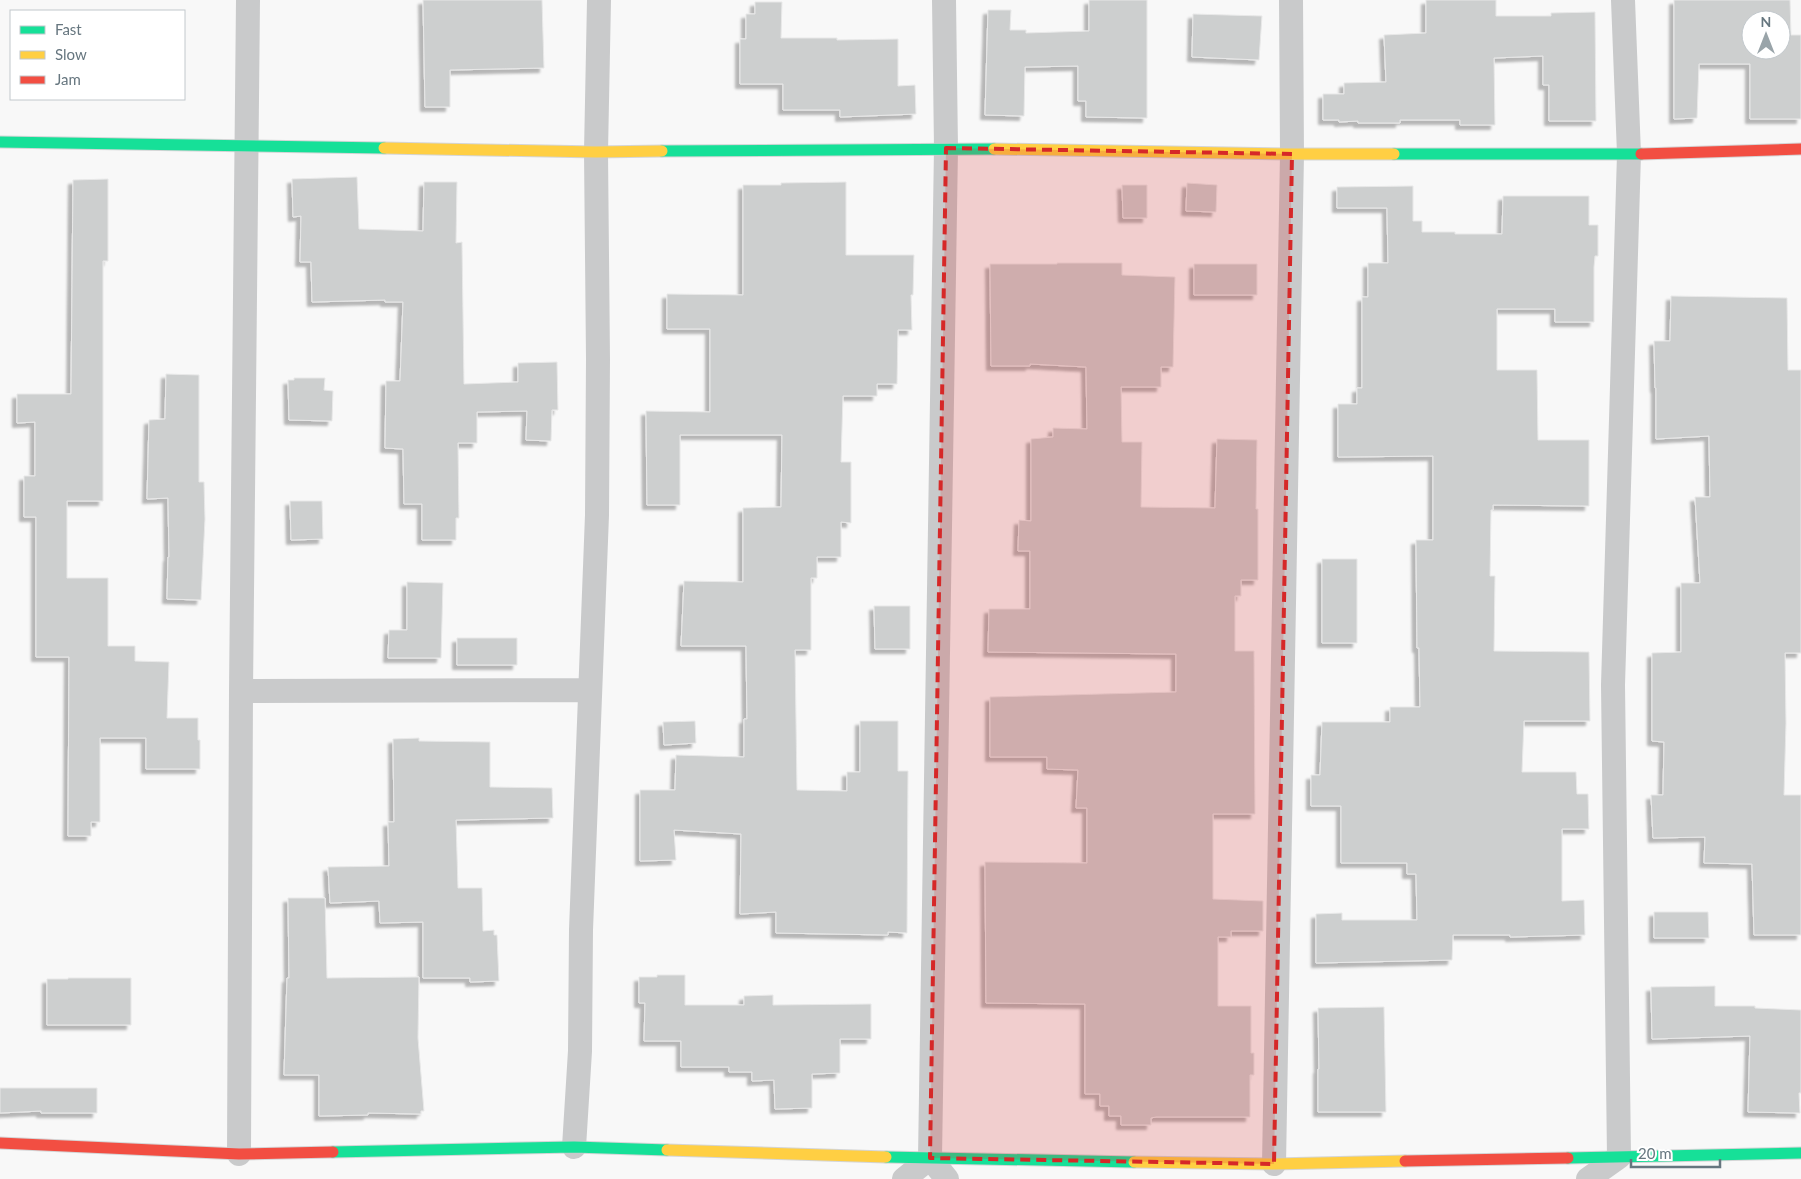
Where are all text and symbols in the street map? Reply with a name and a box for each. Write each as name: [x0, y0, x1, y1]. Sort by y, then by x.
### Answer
legend: [10, 10, 185, 100]
north arrow: [1741, 10, 1791, 60]
text: N: [1761, 13, 1771, 30]
text: Fast: [55, 20, 82, 38]
text: Slow: [55, 45, 87, 63]
text: Jam: [55, 70, 81, 88]
scale bar: [1631, 1136, 1720, 1168]
text: 20 m: [1638, 1144, 1672, 1162]

